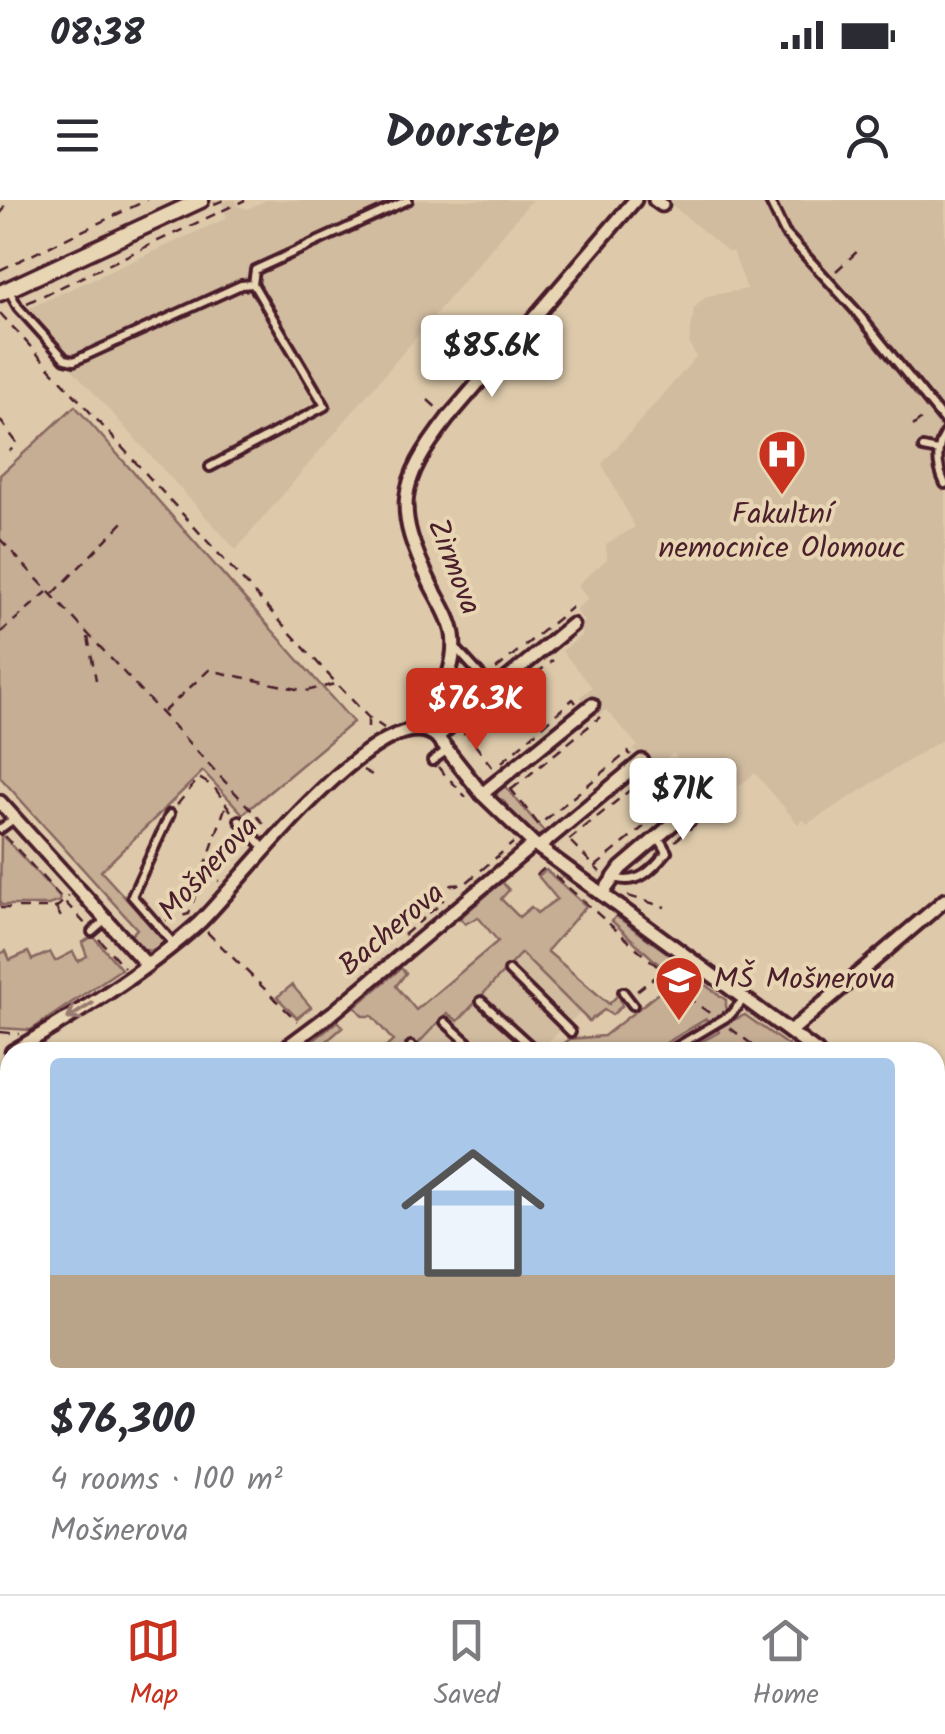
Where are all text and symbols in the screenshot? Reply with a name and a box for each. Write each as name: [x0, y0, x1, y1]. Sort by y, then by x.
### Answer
text: 08:38: [50, 5, 144, 65]
text: Doorstep: [385, 99, 560, 171]
icon: menu: [50, 108, 105, 163]
icon: person: [840, 108, 895, 163]
pin: $85.6K: [411, 315, 573, 400]
text: $85.6K: [443, 322, 541, 373]
hospital icon: Fakultní nemocnice Olomouc: [756, 428, 808, 496]
place label: Fakultní nemocnice Olomouc: [659, 491, 905, 573]
street label: Zirmova: [413, 512, 493, 622]
pin: $76.3K: [395, 668, 557, 753]
text: $76.3K: [428, 675, 524, 726]
pin: $71K: [624, 758, 742, 843]
text: $71K: [652, 765, 714, 816]
street label: Mošnerova: [147, 805, 271, 933]
street label: Bacherova: [328, 871, 456, 989]
school or university icon: MŠ Mošnerova: [653, 954, 705, 1022]
place label: MŠ Mošnerova: [714, 956, 895, 1004]
one-way arrow: [66, 1000, 95, 1021]
icon: home: [383, 1123, 563, 1303]
text: $76,300: [50, 1388, 195, 1455]
text: 4 rooms · 100 m²: [50, 1455, 283, 1506]
text: Mošnerova: [50, 1506, 188, 1557]
tab: Map: [126, 1613, 181, 1718]
tab: Saved: [434, 1613, 500, 1718]
tab: Home: [752, 1613, 819, 1718]

